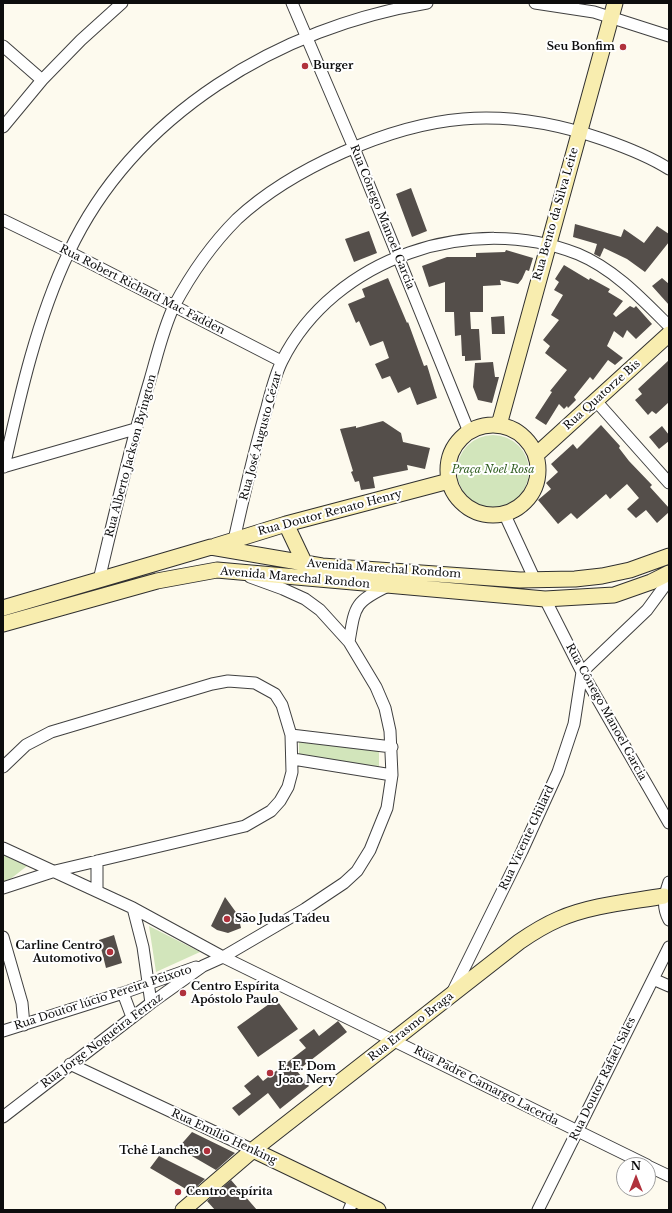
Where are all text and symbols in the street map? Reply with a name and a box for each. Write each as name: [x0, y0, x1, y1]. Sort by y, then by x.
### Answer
place label: Seu Bonfim: [547, 40, 615, 54]
marker: Seu Bonfim: [618, 42, 628, 52]
place label: Burger: [313, 59, 354, 73]
marker: Burger: [300, 61, 310, 71]
street label: Rua Cônego Manoel Garcia: [347, 143, 417, 291]
street label: Rua Bento da Silva Leite: [531, 146, 581, 282]
street label: Rua Robert Richard Mac Fadden: [57, 242, 227, 338]
street label: Rua Quatorze Bis: [561, 357, 643, 433]
street label: Rua José Augusto Cézar: [237, 370, 285, 502]
street label: Rua Alberto Jackson Byington: [103, 373, 159, 539]
park label: Praça Noel Rosa: [451, 463, 535, 477]
street label: Rua Doutor Renato Henry: [257, 487, 403, 539]
street label: Avenida Marechal Rondom: [307, 557, 461, 581]
street label: Avenida Marechal Rondon: [220, 565, 370, 591]
street label: Rua Cônego Manoel Garcia: [563, 641, 649, 783]
street label: Rua Vicente Ghilard: [497, 784, 557, 892]
place label: São Judas Tadeu: [235, 912, 330, 926]
marker: São Judas Tadeu: [222, 914, 232, 924]
place label: Carline Centro Automotivo: [16, 939, 102, 965]
marker: Carline Centro Automotivo: [105, 947, 115, 957]
street label: Rua Doutor lúcio Pereira Peixoto: [13, 963, 193, 1033]
place label: Centro Espírita Apóstolo Paulo: [191, 980, 279, 1006]
marker: Centro Espírita Apóstolo Paulo: [178, 988, 188, 998]
street label: Rua Erasmo Braga: [366, 990, 456, 1064]
street label: Rua Jorge Nogueira Ferraz: [39, 991, 165, 1091]
street label: Rua Doutor Rafael Sales: [567, 1015, 639, 1143]
street label: Rua Padre Camargo Lacerda: [411, 1044, 561, 1128]
place label: E. E. Dom Joao Nery: [278, 1060, 336, 1086]
marker: E. E. Dom Joao Nery: [265, 1068, 275, 1078]
street label: Rua Emílio Henking: [169, 1107, 279, 1167]
place label: Tchê Lanches: [119, 1144, 199, 1158]
marker: Tchê Lanches: [202, 1146, 212, 1156]
north arrow: [616, 1157, 656, 1197]
text: N: [631, 1159, 641, 1173]
place label: Centro espírita: [186, 1185, 272, 1199]
marker: Centro espírita: [173, 1187, 183, 1197]

